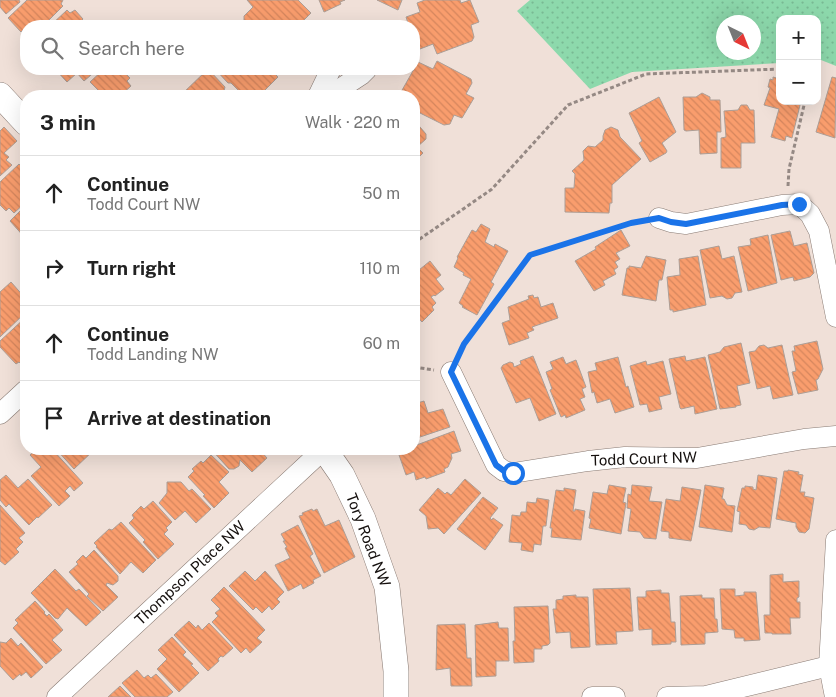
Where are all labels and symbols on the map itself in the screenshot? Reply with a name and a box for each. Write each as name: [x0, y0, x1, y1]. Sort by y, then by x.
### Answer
north arrow: [716, 15, 761, 60]
route end: [788, 193, 811, 216]
street label: Todd Court NW: [591, 448, 697, 469]
route start: [502, 462, 525, 485]
street label: Tory Road NW: [343, 491, 394, 589]
street label: Thompson Place NW: [131, 517, 248, 628]

